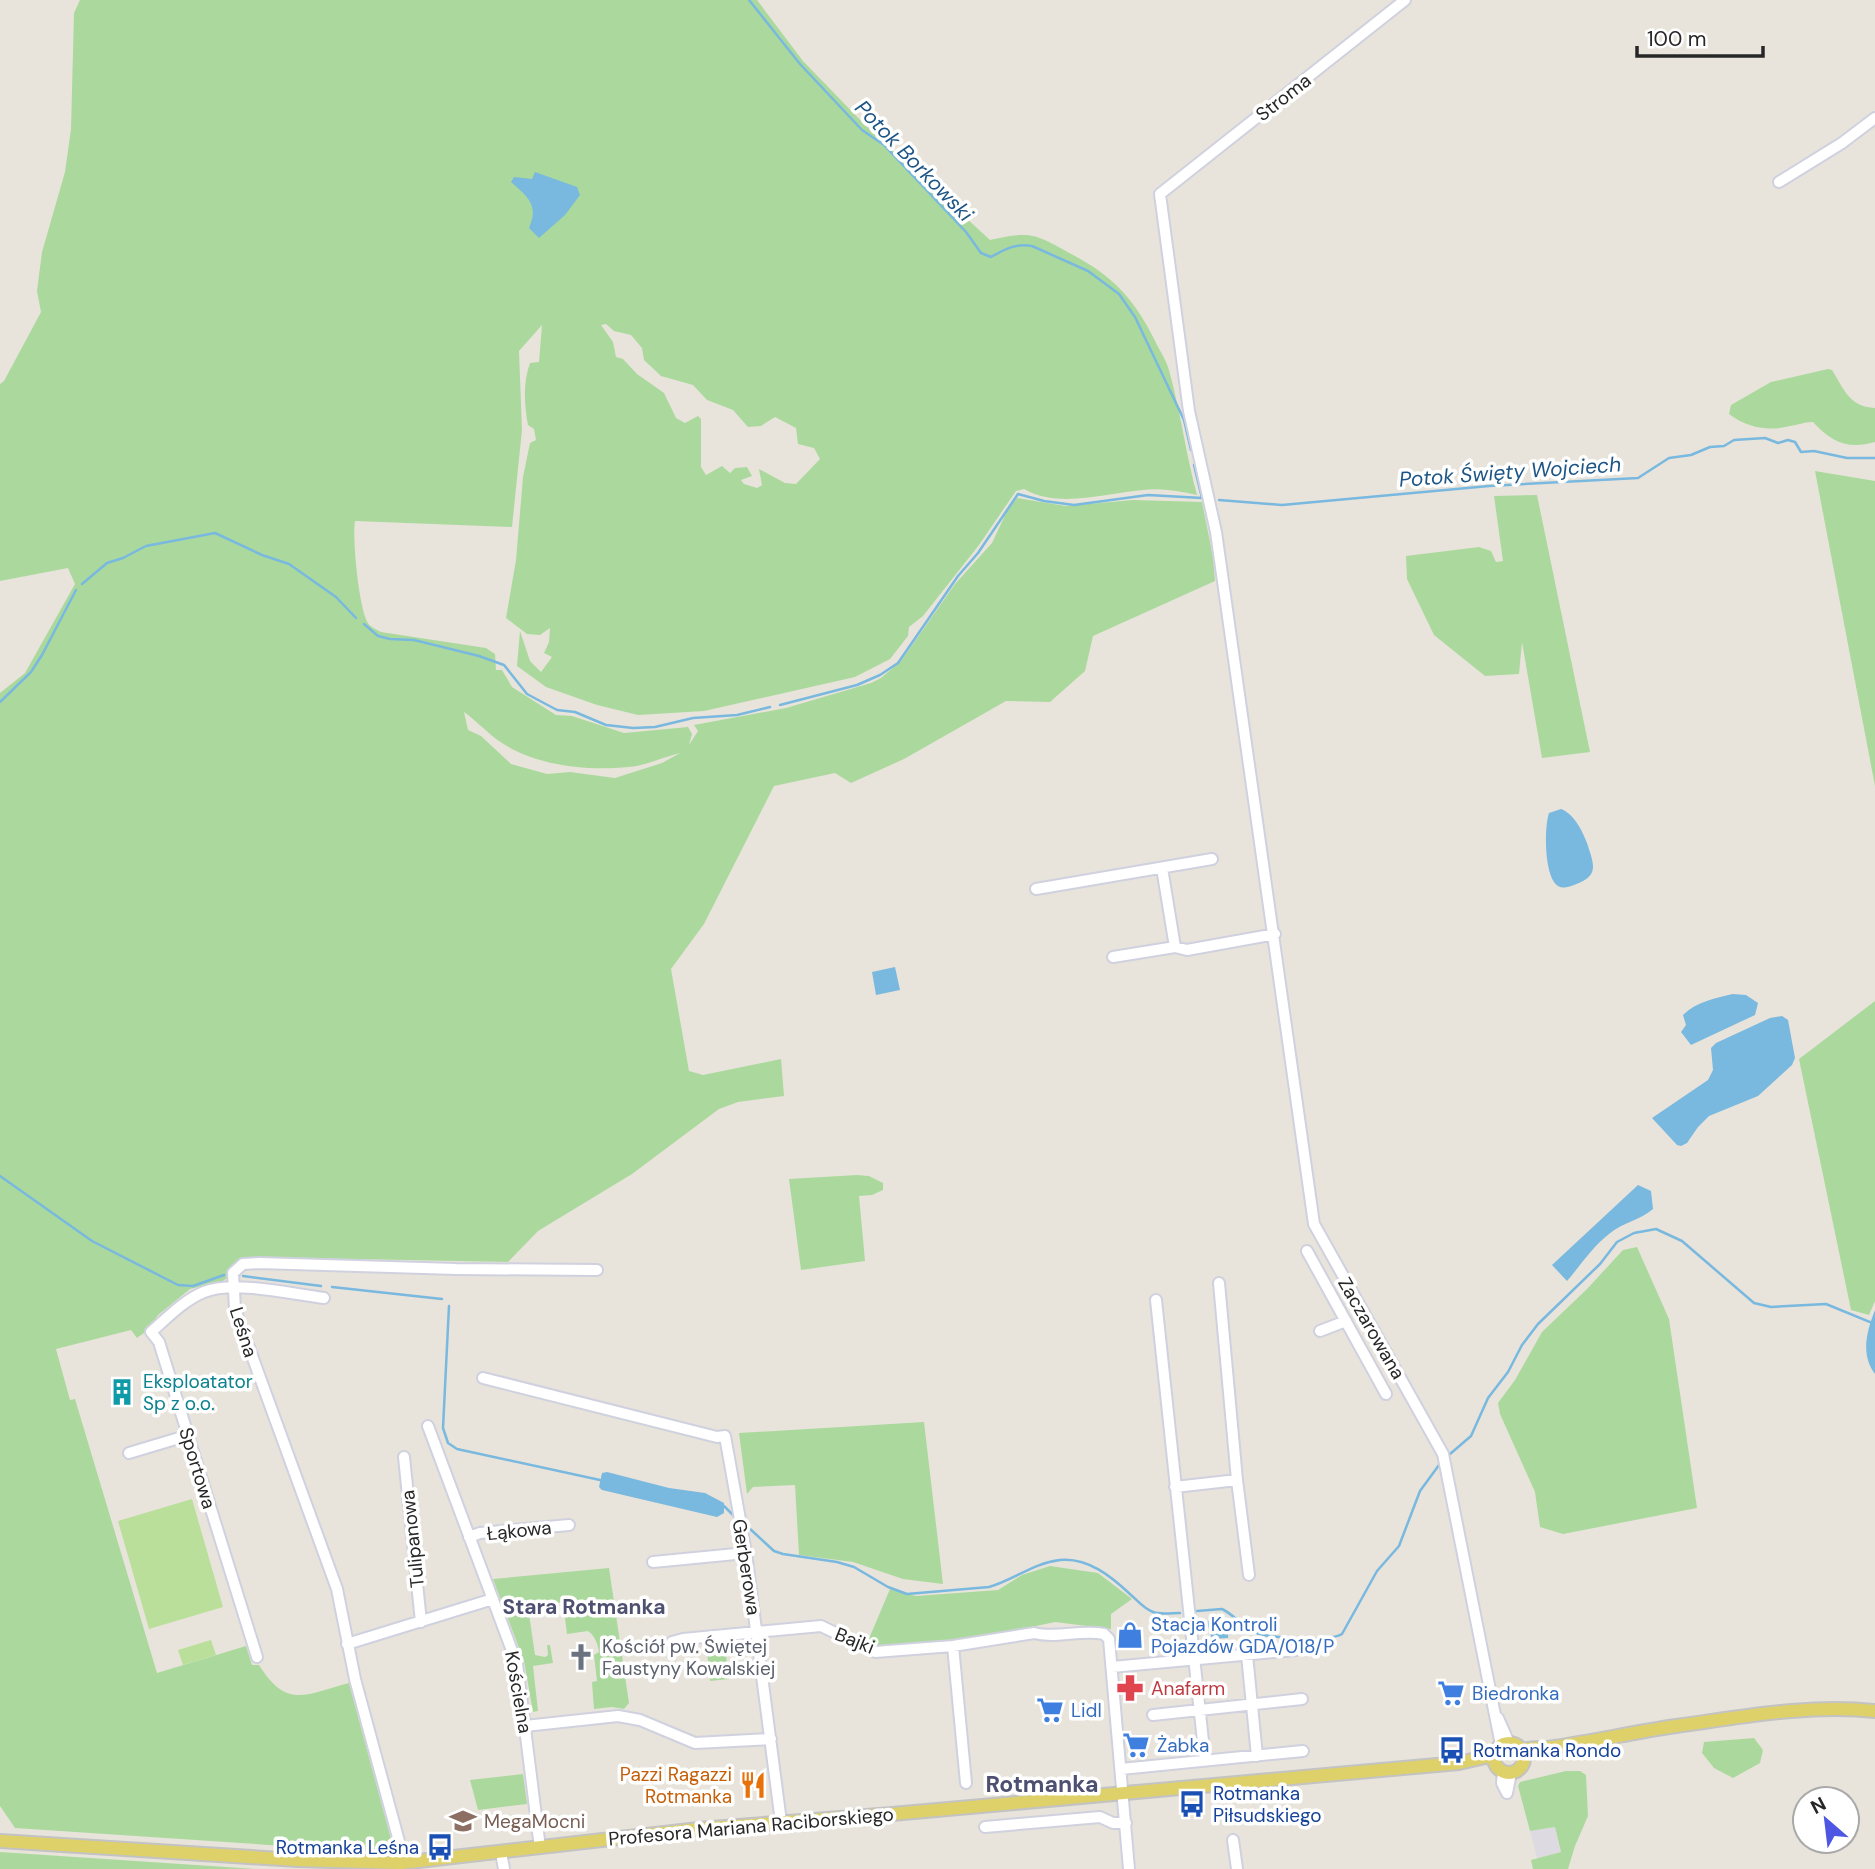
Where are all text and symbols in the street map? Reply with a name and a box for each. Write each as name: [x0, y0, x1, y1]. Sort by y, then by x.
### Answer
scale bar: [1637, 14, 1763, 58]
text: 100 m: [1647, 25, 1707, 53]
street label: Stroma: [1251, 68, 1316, 127]
water label: Potok Borkowski: [849, 94, 980, 229]
water label: Potok Święty Wojciech: [1398, 450, 1622, 494]
street label: Zaczarowana: [1332, 1273, 1411, 1384]
street label: Leśna: [224, 1304, 263, 1360]
place label: Eksploatator Sp z o.o.: [143, 1369, 253, 1416]
building icon: Eksploatator Sp z o.o.: [107, 1377, 137, 1407]
street label: Sportowa: [173, 1424, 222, 1512]
street label: Tulipanowa: [395, 1489, 430, 1589]
street label: Łąkowa: [485, 1515, 553, 1546]
street label: Gerberowa: [727, 1517, 766, 1617]
district label: Stara Rotmanka: [502, 1593, 666, 1621]
place label: Stacja Kontroli Pojazdów GDA/018/P: [1151, 1612, 1334, 1659]
shop icon: Stacja Kontroli Pojazdów GDA/018/P: [1115, 1620, 1145, 1650]
street label: Bajki: [831, 1621, 878, 1660]
place label: Kościół pw. Świętej Faustyny Kowalskiej: [602, 1634, 775, 1681]
church icon: Kościół pw. Świętej Faustyny Kowalskiej: [566, 1642, 596, 1672]
street label: Kościelna: [499, 1649, 538, 1735]
pharmacy icon: Anafarm: [1115, 1673, 1145, 1703]
place label: Anafarm: [1151, 1676, 1225, 1701]
supermarket icon: Biedronka: [1436, 1678, 1466, 1708]
place label: Biedronka: [1472, 1681, 1559, 1706]
supermarket icon: Lidl: [1035, 1695, 1065, 1725]
place label: Lidl: [1071, 1698, 1102, 1723]
supermarket icon: Żabka: [1121, 1730, 1151, 1760]
place label: Żabka: [1157, 1733, 1209, 1758]
bus stop icon: Rotmanka Rondo: [1437, 1735, 1467, 1765]
place label: Rotmanka Rondo: [1473, 1738, 1621, 1763]
place label: Pazzi Ragazzi Rotmanka: [620, 1762, 732, 1809]
district label: Rotmanka: [986, 1769, 1099, 1799]
restaurant icon: Pazzi Ragazzi Rotmanka: [738, 1770, 768, 1800]
place label: Rotmanka Piłsudskiego: [1213, 1781, 1322, 1828]
north arrow: [1791, 1785, 1861, 1855]
bus stop icon: Rotmanka Piłsudskiego: [1177, 1789, 1207, 1819]
text: N: [1806, 1791, 1830, 1820]
street label: Profesora Mariana Raciborskiego: [607, 1802, 895, 1851]
school or university icon: MegaMocni: [448, 1806, 478, 1836]
place label: MegaMocni: [484, 1809, 585, 1834]
bus stop icon: Rotmanka Leśna: [425, 1832, 455, 1862]
place label: Rotmanka Leśna: [276, 1835, 419, 1860]

